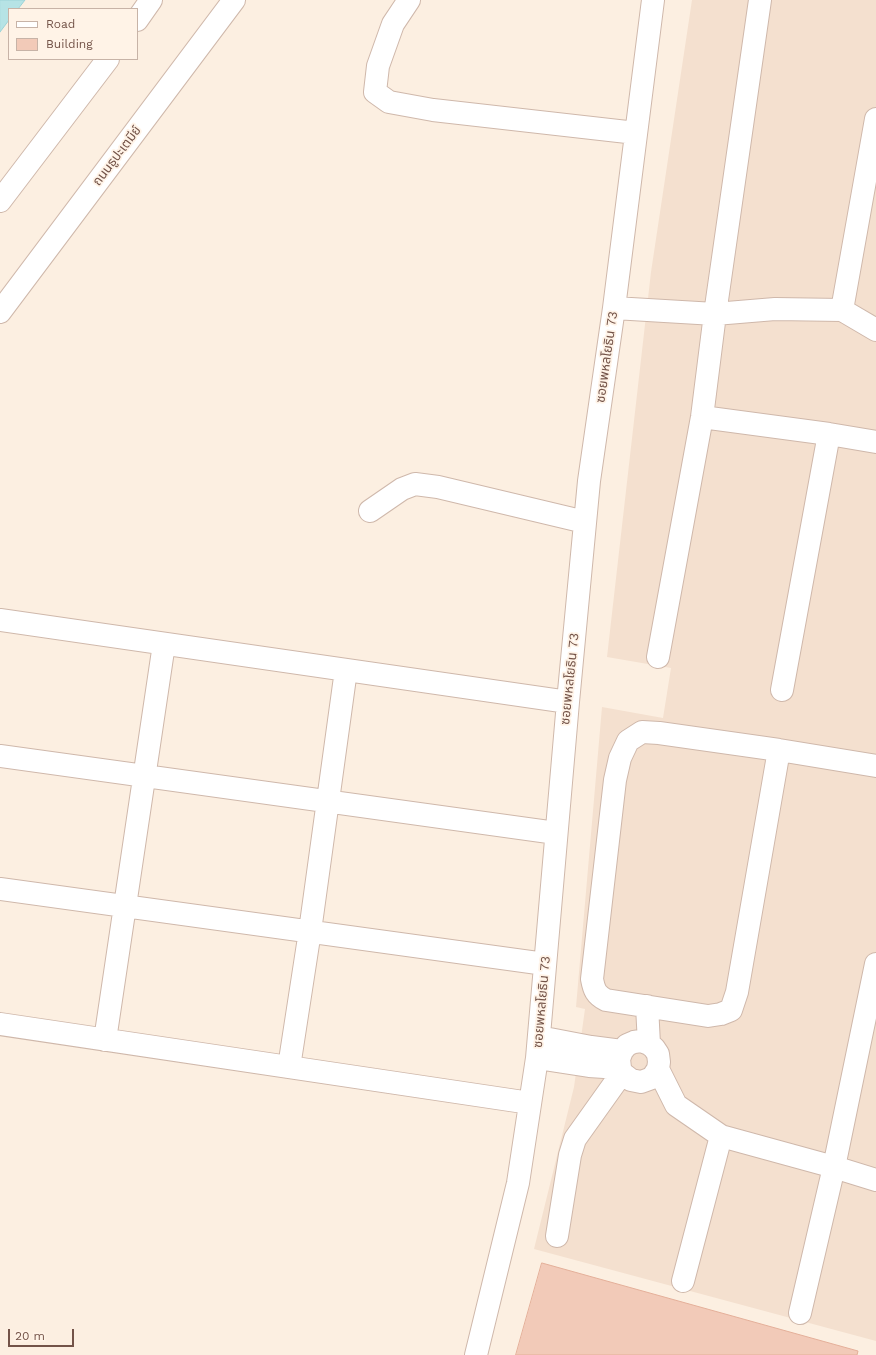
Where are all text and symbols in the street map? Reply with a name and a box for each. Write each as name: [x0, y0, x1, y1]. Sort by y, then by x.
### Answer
legend: [8, 8, 138, 60]
text: Road: [46, 17, 75, 31]
text: Building: [46, 37, 93, 51]
street label: ถนนธูปะเตมีย์: [89, 123, 145, 189]
street label: ซอยพหลโยธิน 73: [593, 310, 621, 404]
street label: ซอยพหลโยธิน 73: [557, 632, 583, 726]
street label: ซอยพหลโยธิน 73: [530, 955, 554, 1049]
scale bar: [10, 1321, 76, 1347]
text: 20 m: [15, 1329, 45, 1343]

